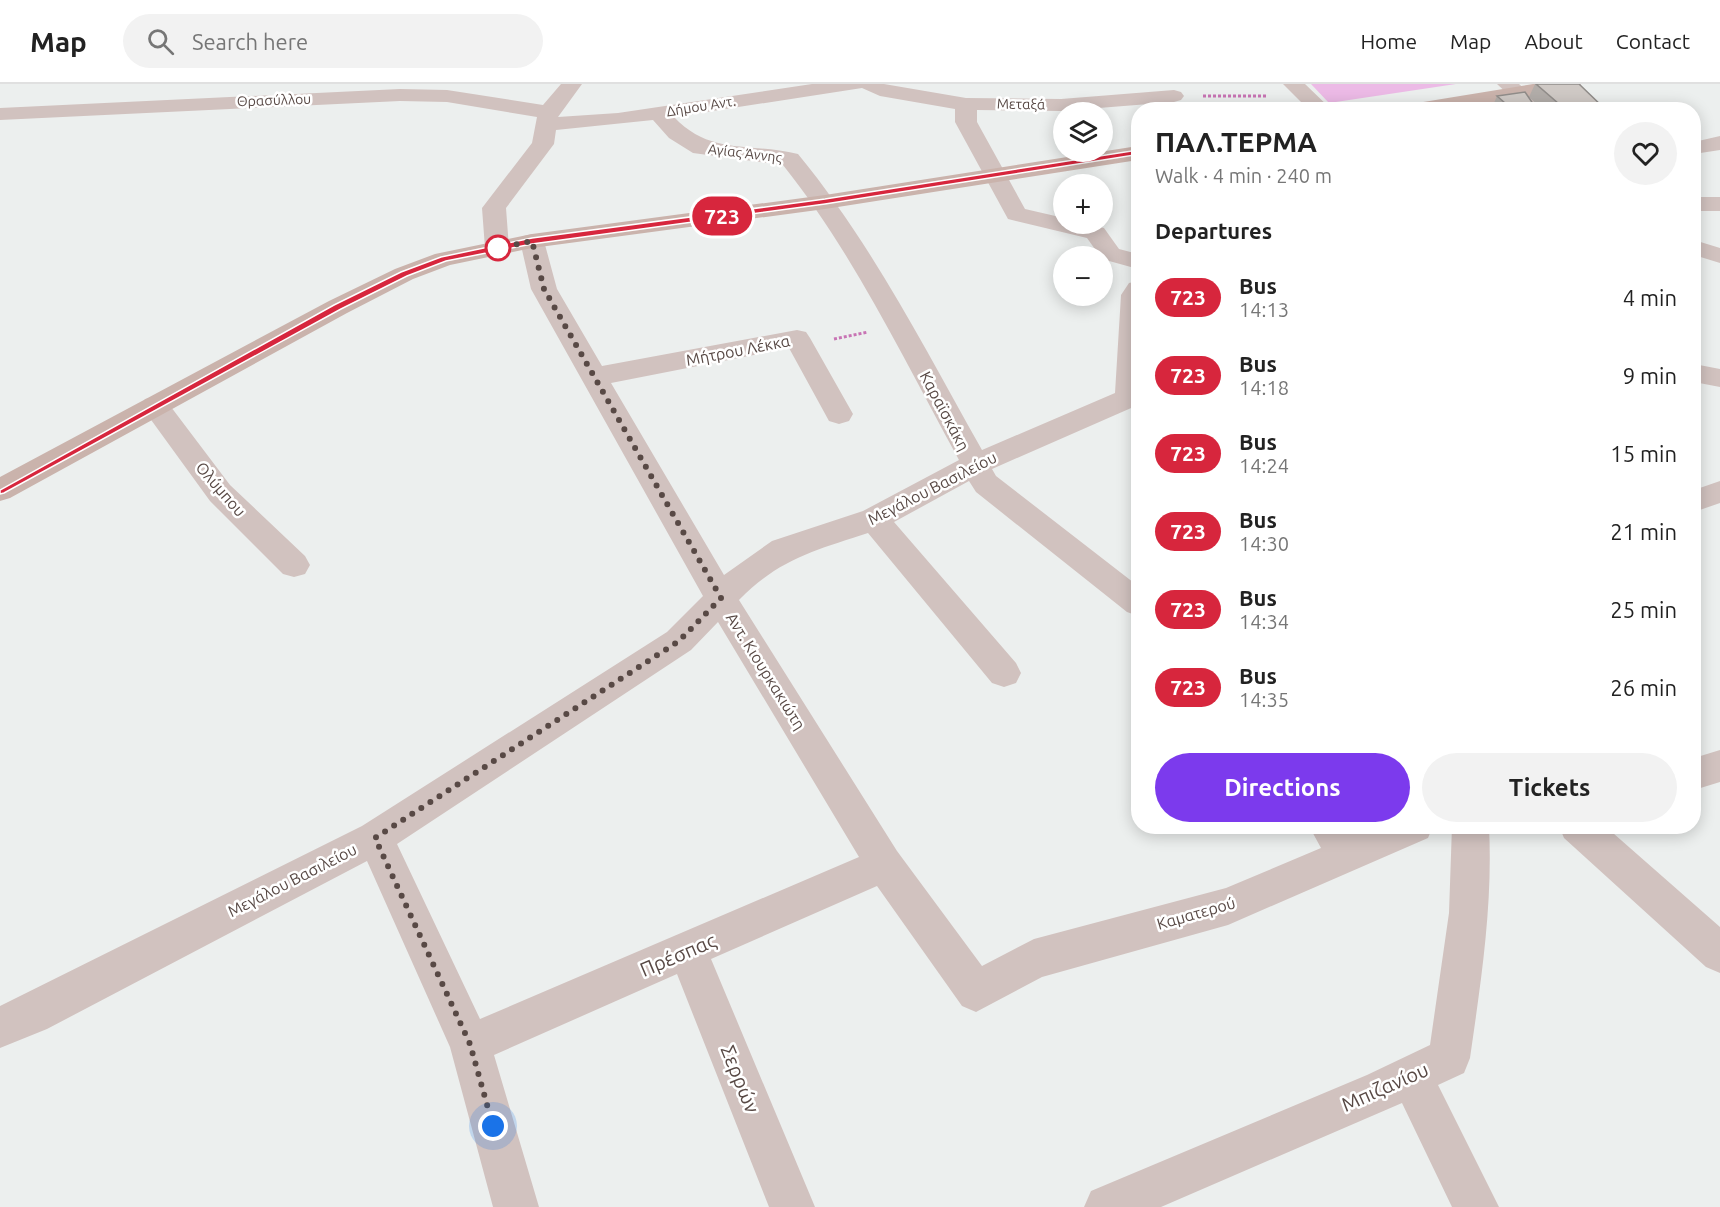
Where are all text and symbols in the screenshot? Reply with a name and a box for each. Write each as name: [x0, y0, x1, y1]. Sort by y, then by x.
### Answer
search box: [123, 14, 543, 68]
icon: search: [144, 25, 177, 58]
text: Map: [30, 26, 87, 57]
text: Search here: [192, 29, 308, 54]
text: Home: [1360, 29, 1417, 53]
text: Map: [1450, 29, 1491, 53]
text: About: [1524, 29, 1583, 53]
text: Contact: [1616, 29, 1690, 53]
street label: Θρασύλλου: [237, 91, 311, 109]
street label: Δήμου Αντ.: [665, 93, 737, 119]
street label: Μεταξά: [997, 96, 1046, 112]
map controls: [1053, 102, 1113, 306]
button: layers: [1053, 102, 1113, 162]
button: heart: [1614, 122, 1677, 185]
text: ΠΑΛ.ΤΕΡΜΑ: [1155, 126, 1317, 157]
street label: Αγίας Άννης: [707, 141, 783, 166]
text: Walk · 4 min · 240 m: [1155, 164, 1332, 187]
button: +: [1053, 174, 1113, 234]
line badge: 723: [688, 196, 756, 236]
text: 723: [704, 204, 740, 228]
text: Departures: [1155, 218, 1272, 243]
unlabelled marker: [485, 235, 511, 261]
button: −: [1053, 246, 1113, 306]
text: Bus: [1239, 273, 1277, 298]
text: 723: [1170, 285, 1206, 309]
text: 4 min: [1623, 285, 1677, 310]
text: 14:13: [1239, 298, 1289, 321]
street label: Μήτρου Λέκκα: [684, 331, 792, 369]
text: Bus: [1239, 351, 1277, 376]
text: 723: [1170, 363, 1206, 387]
text: 9 min: [1623, 363, 1677, 388]
street label: Καραϊσκάκη: [917, 368, 973, 454]
text: 14:18: [1239, 376, 1289, 399]
text: Bus: [1239, 429, 1277, 454]
text: 723: [1170, 441, 1206, 465]
text: 15 min: [1610, 441, 1677, 466]
street label: Μεγάλου Βασιλείου: [865, 448, 999, 528]
text: 14:24: [1239, 454, 1289, 477]
street label: Ολύμπου: [192, 458, 250, 520]
text: Bus: [1239, 507, 1277, 532]
text: 723: [1170, 519, 1206, 543]
text: 21 min: [1610, 519, 1677, 544]
text: 14:30: [1239, 532, 1289, 555]
text: Bus: [1239, 585, 1277, 610]
text: 723: [1170, 597, 1206, 621]
text: 25 min: [1610, 597, 1677, 622]
street label: Αντ. Κιουρκακιώτη: [723, 609, 809, 733]
text: 14:34: [1239, 610, 1289, 633]
text: Bus: [1239, 663, 1277, 688]
text: 723: [1170, 675, 1206, 699]
text: 26 min: [1610, 675, 1677, 700]
text: 14:35: [1239, 688, 1289, 711]
button: Directions: [1155, 753, 1410, 822]
button: Tickets: [1422, 753, 1677, 822]
street label: Μεγάλου Βασιλείου: [225, 840, 359, 920]
street label: Καματερού: [1155, 893, 1237, 933]
street label: Πρέσπας: [636, 928, 719, 981]
street label: Σερρών: [716, 1042, 765, 1116]
street label: Μπιζανίου: [1338, 1057, 1432, 1116]
your location: [478, 1111, 508, 1141]

